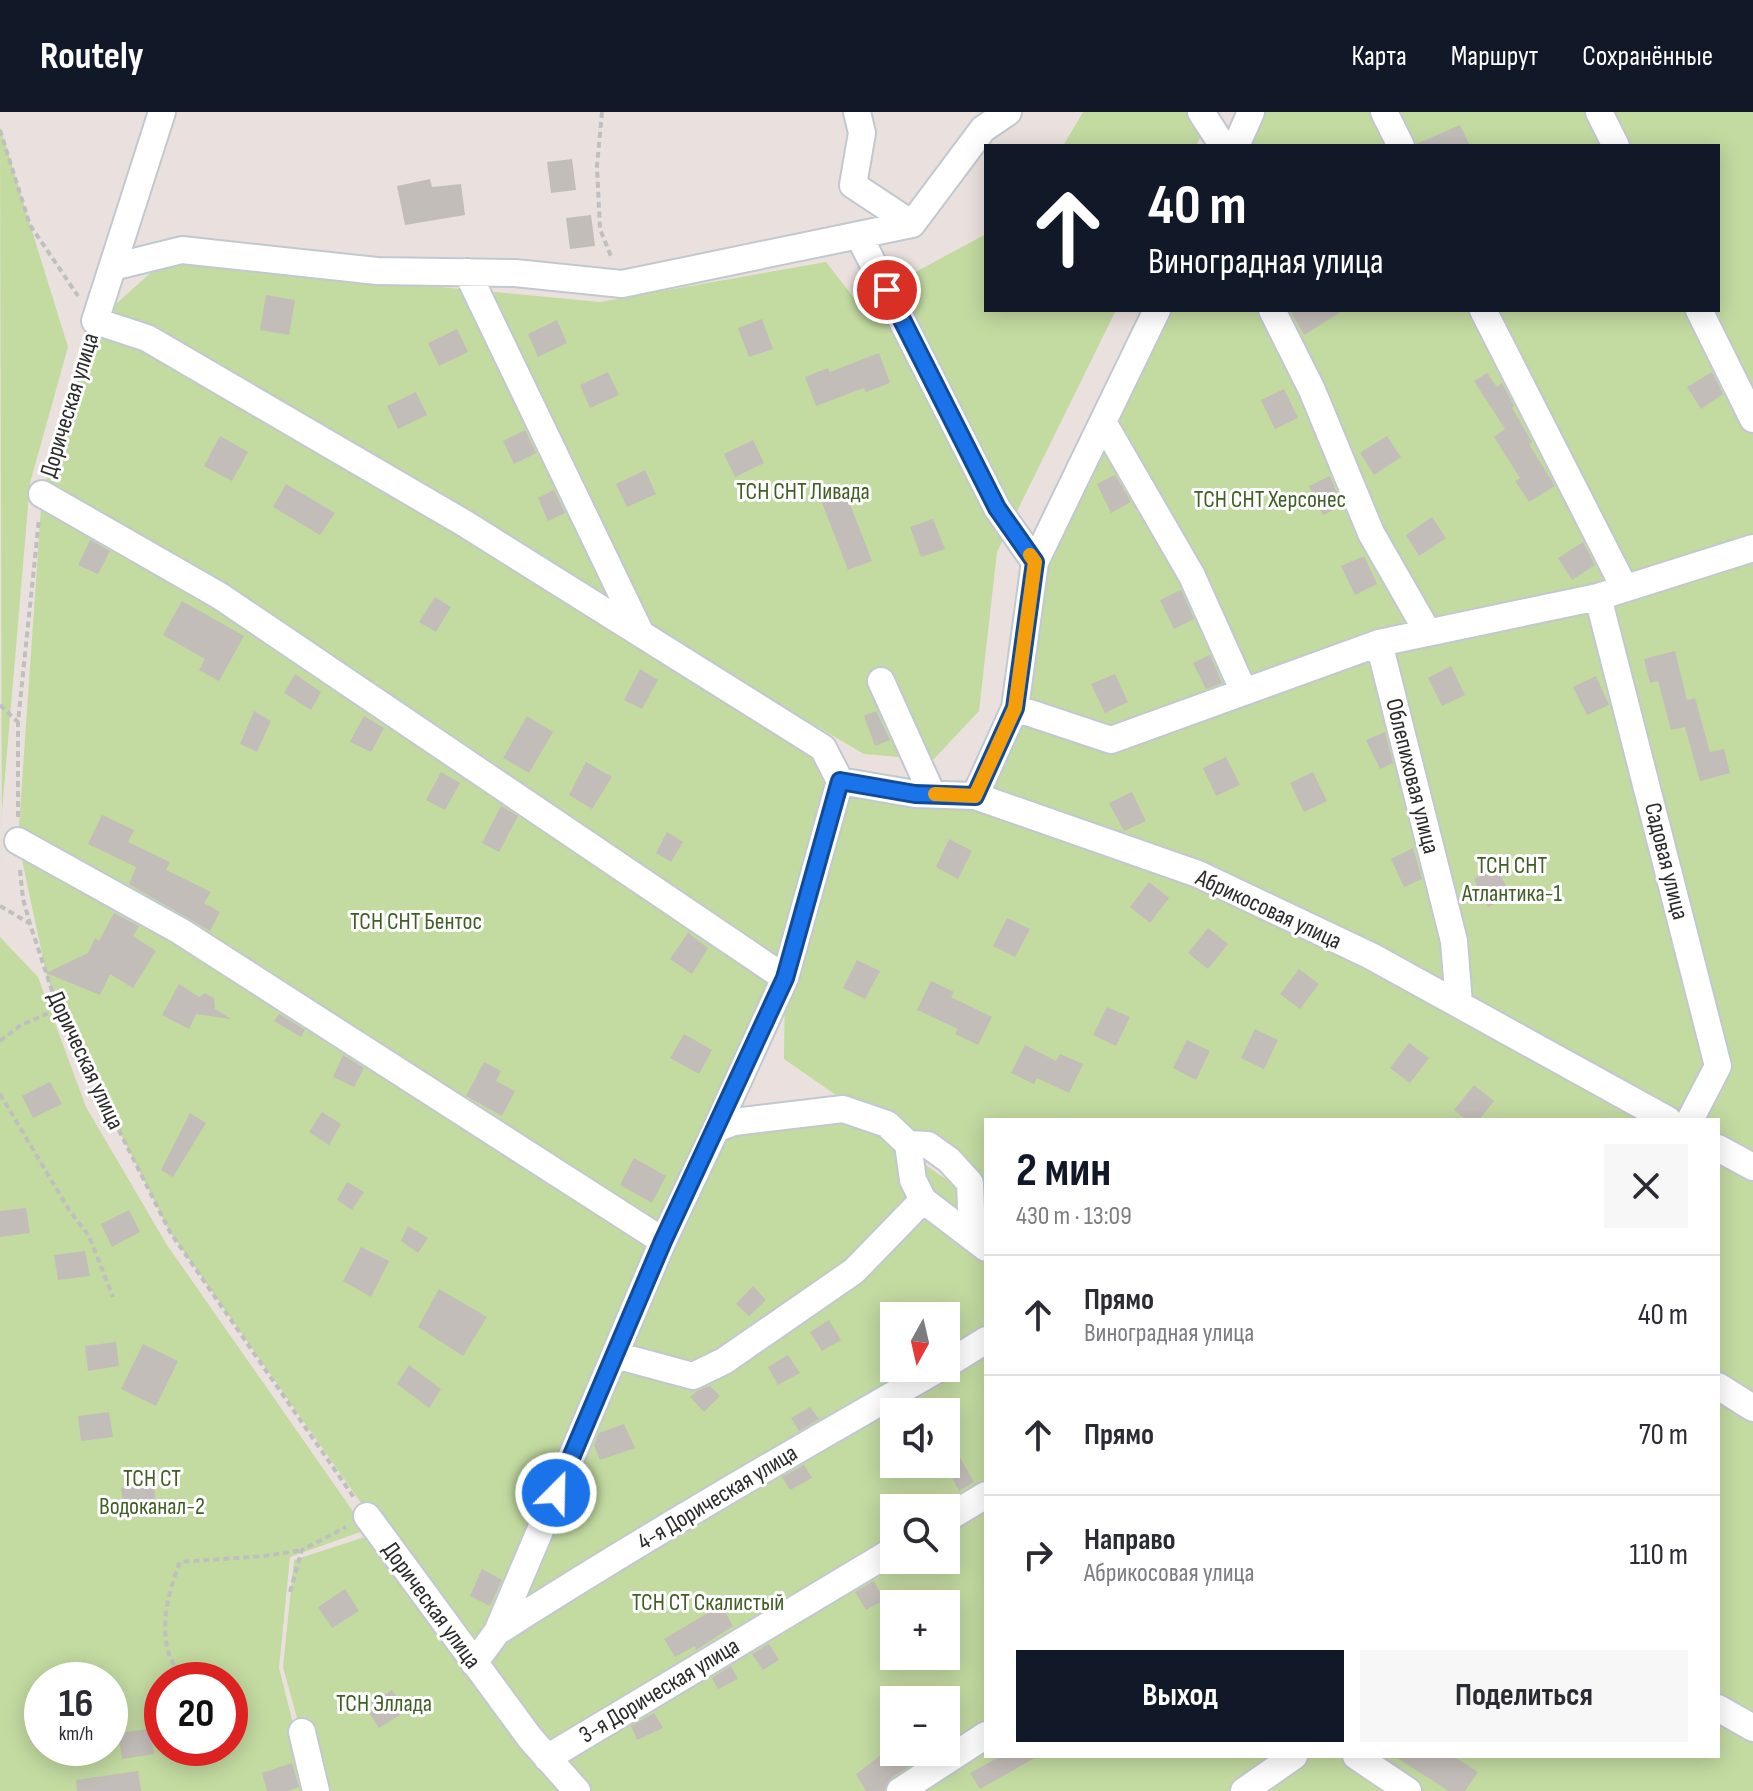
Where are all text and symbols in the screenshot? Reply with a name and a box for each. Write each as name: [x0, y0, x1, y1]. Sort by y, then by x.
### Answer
text: Routely: [40, 34, 144, 79]
text: Карта: [1352, 40, 1407, 73]
text: Маршрут: [1451, 40, 1538, 73]
text: Сохранённые: [1582, 40, 1713, 73]
text: 40 m: [1148, 173, 1247, 240]
icon: ahead: [1016, 176, 1120, 280]
text: Виноградная улица: [1148, 241, 1384, 284]
pin: [853, 256, 921, 324]
icon: arrive: [865, 268, 909, 312]
street label: Дорическая улица: [34, 329, 105, 481]
park label: ТСН СНТ Ливада: [736, 477, 870, 506]
park label: ТСН СНТ Херсонес: [1194, 485, 1346, 514]
street label: Облепиховая улица: [1379, 696, 1446, 857]
street label: Садовая улица: [1638, 800, 1695, 923]
park label: ТСН СНТ Атлантика-1: [1461, 851, 1563, 908]
street label: Абрикосовая улица: [1190, 863, 1346, 956]
park label: ТСН СНТ Бентос: [350, 907, 482, 936]
street label: Дорическая улица: [41, 986, 130, 1134]
text: 2 мин: [1016, 1142, 1111, 1199]
button: close: [1604, 1144, 1688, 1228]
text: 430 m · 13:09: [1016, 1201, 1132, 1232]
text: Прямо: [1084, 1282, 1154, 1318]
icon: ahead: [1016, 1293, 1060, 1337]
text: 40 m: [1638, 1297, 1688, 1333]
north arrow: [880, 1302, 960, 1382]
map controls: [880, 1302, 960, 1766]
text: Виноградная улица: [1084, 1318, 1254, 1349]
button: sound: [880, 1398, 960, 1478]
icon: ahead: [1016, 1413, 1060, 1457]
text: Прямо: [1084, 1417, 1154, 1453]
text: 70 m: [1639, 1417, 1688, 1453]
street label: 4-я Дорическая улица: [632, 1438, 802, 1557]
position arrow: [514, 1451, 598, 1535]
park label: ТСН СТ Водоканал-2: [99, 1464, 205, 1521]
button: search: [880, 1494, 960, 1574]
text: Направо: [1084, 1522, 1176, 1558]
icon: right: [1016, 1533, 1060, 1577]
street label: Дорическая улица: [376, 1536, 487, 1674]
text: 110 m: [1630, 1537, 1688, 1573]
text: Абрикосовая улица: [1084, 1558, 1255, 1589]
park label: ТСН СТ Скалистый: [632, 1588, 784, 1617]
button: +: [880, 1590, 960, 1670]
street label: 3-я Дорическая улица: [574, 1631, 745, 1750]
button: Выход: [1016, 1650, 1344, 1742]
button: Поделиться: [1360, 1650, 1688, 1742]
speed limit sign: 20: [144, 1662, 248, 1766]
text: 16: [59, 1680, 93, 1728]
button: −: [880, 1686, 960, 1766]
park label: ТСН Эллада: [336, 1689, 432, 1718]
text: km/h: [59, 1722, 93, 1746]

